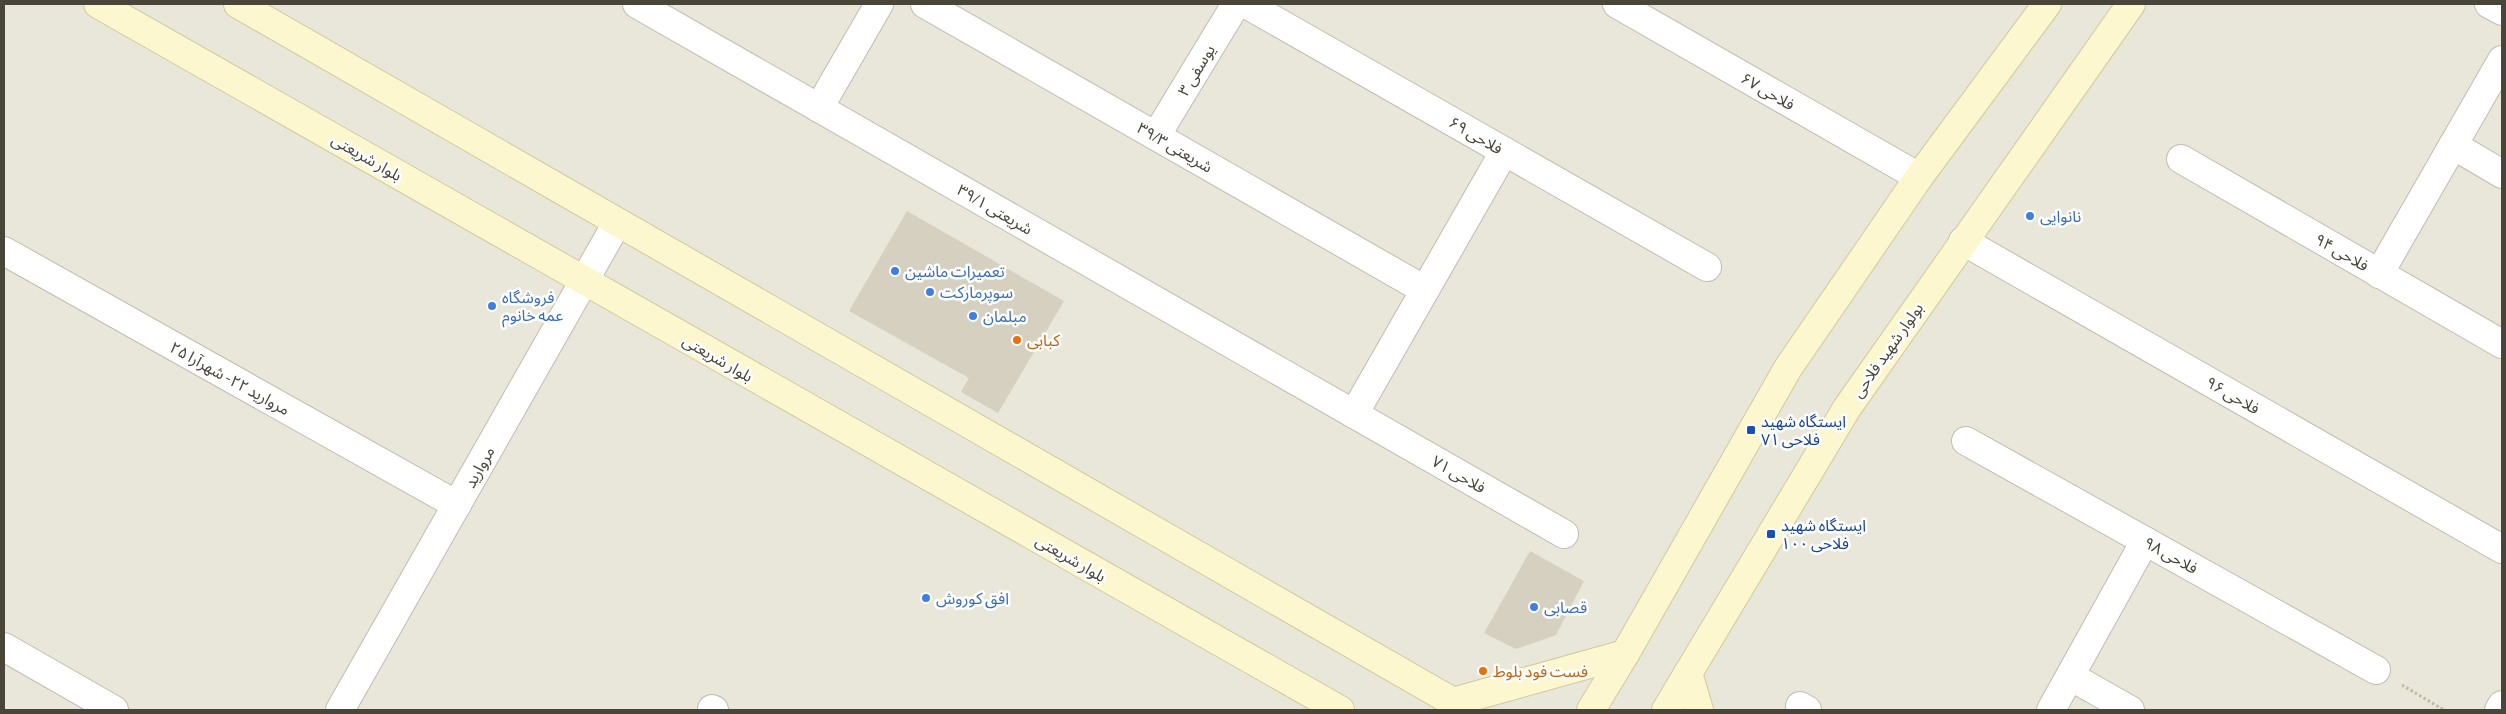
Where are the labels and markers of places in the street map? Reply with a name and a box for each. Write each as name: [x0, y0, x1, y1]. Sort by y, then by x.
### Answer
place label: نانوایی: [2040, 208, 2081, 227]
marker: نانوایی: [2024, 210, 2036, 222]
place label: تعمیرات ماشین: [905, 263, 1005, 282]
marker: تعمیرات ماشین: [889, 265, 901, 277]
place label: سوپرمارکت: [940, 284, 1013, 303]
marker: سوپرمارکت: [924, 286, 936, 298]
place label: فروشگاه عمه خانوم: [502, 289, 563, 328]
marker: فروشگاه عمه خانوم: [486, 300, 498, 312]
place label: مبلمان: [983, 308, 1027, 327]
marker: مبلمان: [967, 310, 979, 322]
place label: کبابی: [1027, 332, 1060, 351]
marker: کبابی: [1011, 334, 1023, 346]
place label: ایستگاه شهید فلاحی ۷۱: [1761, 413, 1846, 450]
marker: ایستگاه شهید فلاحی ۷۱: [1745, 424, 1757, 436]
place label: ایستگاه شهید فلاحی ۱۰۰: [1781, 517, 1866, 554]
marker: ایستگاه شهید فلاحی ۱۰۰: [1765, 528, 1777, 540]
place label: افق کوروش: [936, 590, 1009, 609]
marker: افق کوروش: [920, 592, 932, 604]
place label: قصابی: [1544, 599, 1587, 618]
marker: قصابی: [1528, 601, 1540, 613]
place label: فست فود بلوط: [1493, 663, 1588, 682]
marker: فست فود بلوط: [1477, 665, 1489, 677]

